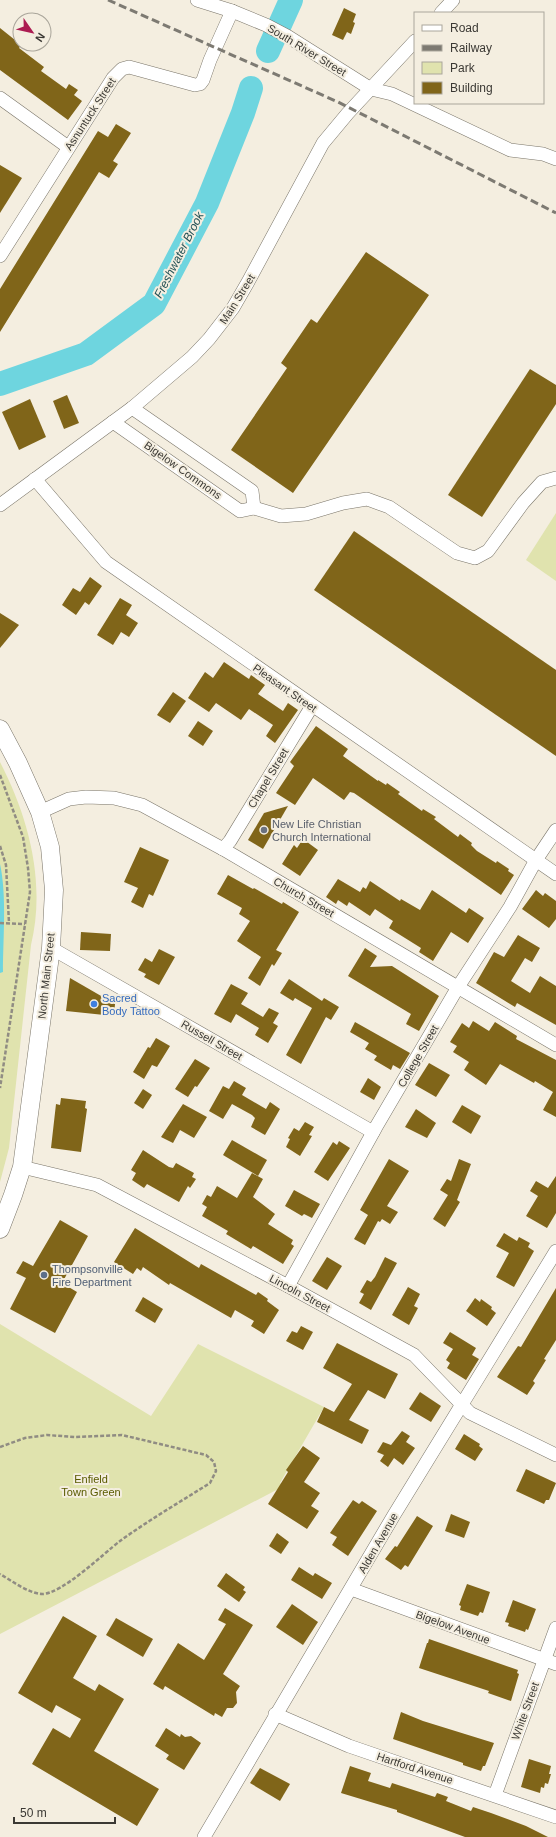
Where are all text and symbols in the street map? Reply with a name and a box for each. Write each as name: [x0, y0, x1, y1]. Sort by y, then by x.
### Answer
north arrow: [12, 12, 52, 52]
legend: [414, 12, 544, 104]
text: Road: [450, 21, 479, 35]
street label: South River Street: [265, 22, 349, 78]
text: N: [33, 31, 47, 44]
text: Railway: [450, 41, 492, 55]
text: Park: [450, 61, 476, 75]
street label: Asnuntuck Street: [62, 76, 118, 152]
text: Building: [450, 81, 493, 95]
water label: Freshwater Brook: [151, 209, 207, 300]
street label: Main Street: [217, 272, 257, 326]
street label: Bigelow Commons: [142, 439, 224, 501]
street label: Pleasant Street: [251, 662, 319, 714]
street label: Chapel Street: [246, 746, 290, 810]
place label: New Life Christian Church International: [272, 818, 371, 843]
marker: New Life Christian Church International: [259, 825, 269, 835]
street label: Church Street: [272, 875, 336, 919]
street label: North Main Street: [36, 933, 56, 1019]
place label: Sacred Body Tattoo: [102, 992, 160, 1017]
marker: Sacred Body Tattoo: [89, 999, 99, 1009]
street label: Russell Street: [179, 1018, 245, 1062]
street label: College Street: [395, 1023, 441, 1089]
place label: Thompsonville Fire Department: [52, 1263, 131, 1288]
marker: Thompsonville Fire Department: [39, 1270, 49, 1280]
street label: Lincoln Street: [267, 1272, 333, 1314]
park label: Enfield Town Green: [61, 1473, 121, 1498]
street label: Alden Avenue: [356, 1511, 400, 1575]
street label: Bigelow Avenue: [414, 1608, 492, 1646]
street label: White Street: [509, 1681, 541, 1741]
street label: Hartford Avenue: [375, 1750, 455, 1786]
scale bar: [14, 1799, 115, 1825]
text: 50 m: [20, 1806, 47, 1820]

